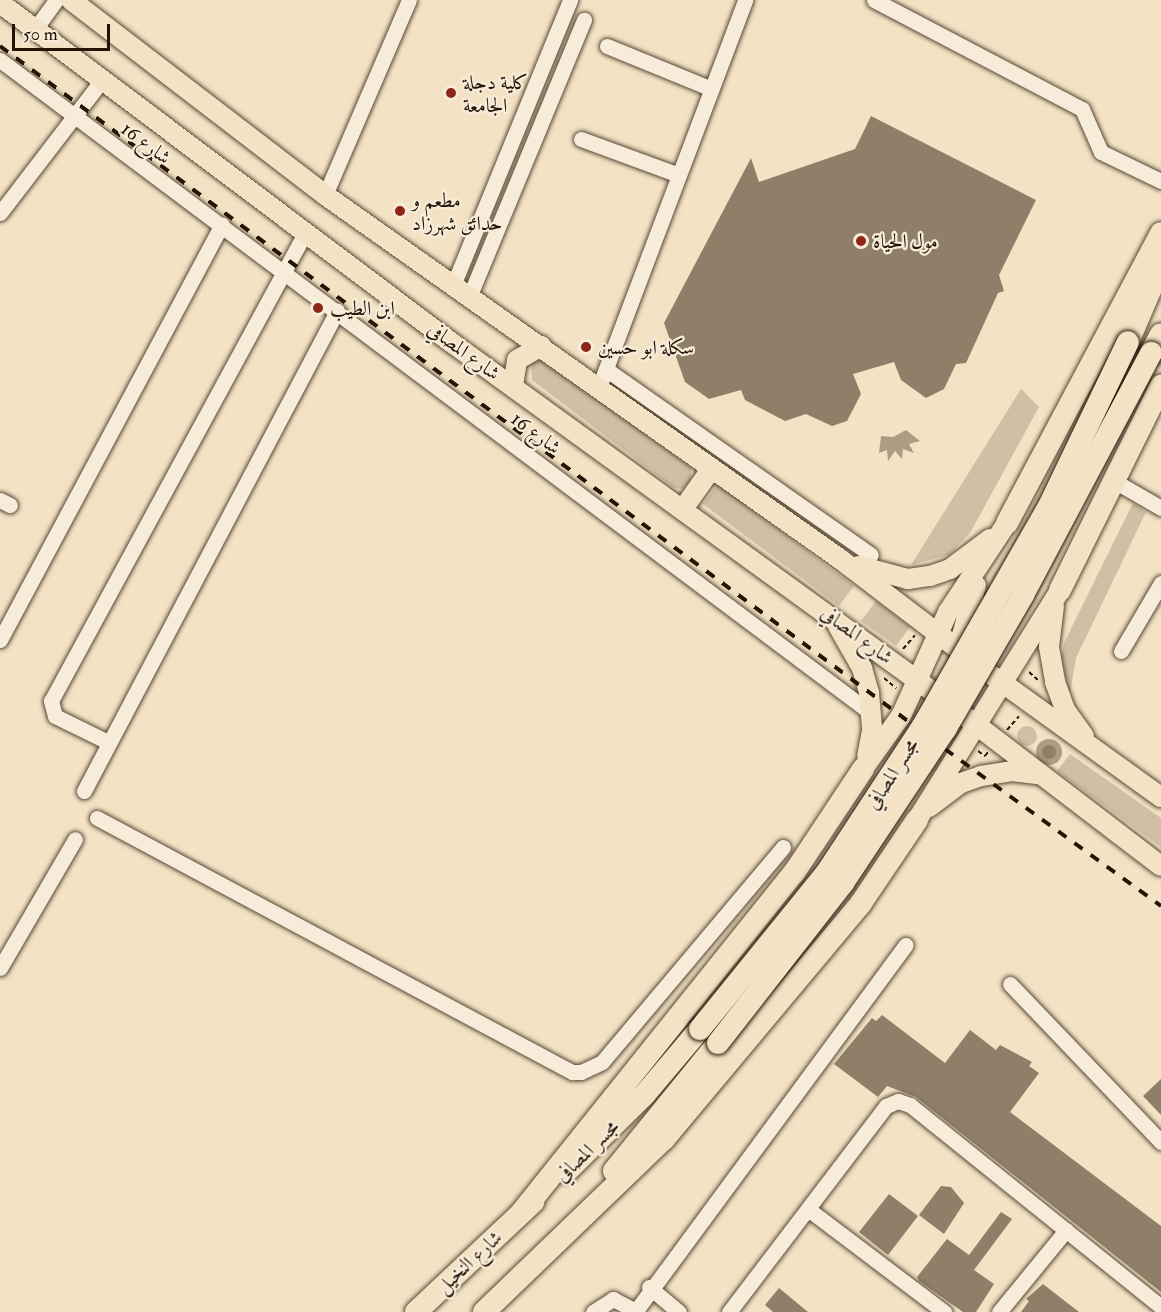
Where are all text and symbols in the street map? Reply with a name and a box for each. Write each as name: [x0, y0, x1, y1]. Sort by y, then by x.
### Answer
scale bar: [15, 12, 112, 50]
text: 50 m: [23, 23, 58, 46]
place label: كلية دجلة الجامعة: [463, 70, 528, 117]
marker: كلية دجلة الجامعة: [444, 86, 458, 100]
street label: شارع 16: [116, 117, 176, 169]
place label: مطعم و حدائق شهرزاد: [412, 188, 502, 235]
marker: مطعم و حدائق شهرزاد: [393, 204, 407, 218]
place label: مول الحياة: [873, 229, 938, 253]
marker: مول الحياة: [854, 234, 868, 248]
place label: ابن الطيب: [330, 296, 395, 320]
marker: ابن الطيب: [311, 301, 325, 315]
street label: شارع المصافي: [423, 317, 505, 385]
place label: سكلة ابو حسين: [598, 335, 694, 359]
marker: سكلة ابو حسين: [579, 340, 593, 354]
street label: شارع 16: [506, 407, 566, 459]
street label: شارع المصافي: [816, 601, 898, 669]
street label: مجسر المصافي: [860, 734, 924, 814]
street label: مجسر المصافي: [550, 1115, 624, 1187]
street label: شارع النخيل: [431, 1225, 507, 1299]

